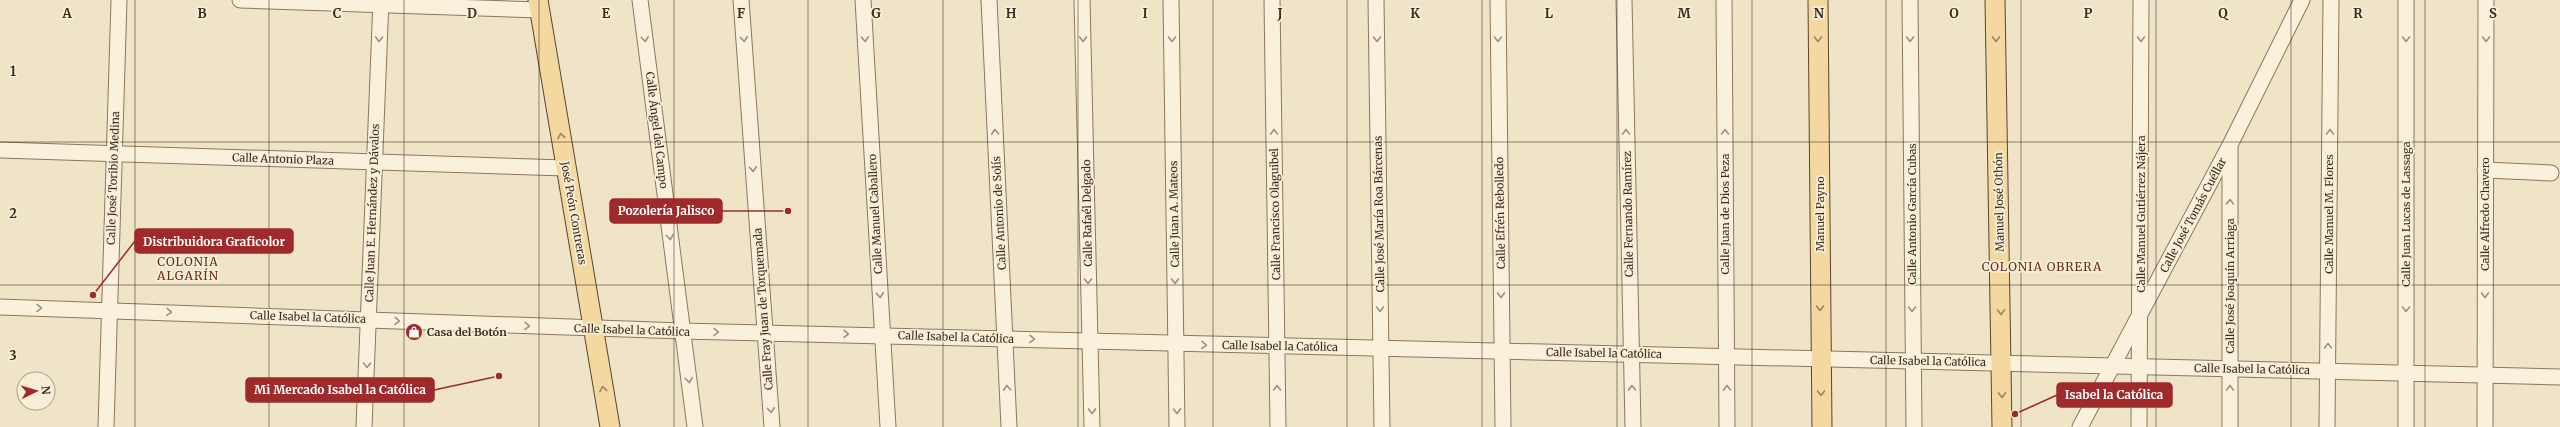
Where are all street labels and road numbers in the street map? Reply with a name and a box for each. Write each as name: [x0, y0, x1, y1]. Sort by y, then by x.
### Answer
street label: Calle Ángel del Campo: [643, 71, 671, 190]
street label: Calle José Toribio Medina: [104, 111, 122, 245]
street label: Calle Juan E. Hernández y Dávalos: [362, 124, 382, 302]
street label: Calle José María Roa Bárcenas: [1371, 135, 1387, 293]
street label: Calle Manuel Gutiérrez Nájera: [2134, 135, 2148, 293]
street label: Calle Juan Lucas de Lassaga: [2399, 141, 2413, 287]
street label: Calle Antonio García Cubas: [1905, 143, 1919, 285]
street label: Calle Francisco Olaguibel: [1267, 147, 1283, 280]
street label: Calle Antonio Plaza: [232, 150, 334, 168]
street label: Calle Fernando Ramírez: [1620, 151, 1636, 277]
street label: Manuel José Othón: [1991, 151, 2007, 252]
street label: Calle Manuel Caballero: [865, 153, 885, 274]
street label: Calle Juan de Dios Peza: [1718, 153, 1732, 274]
street label: Calle Manuel M. Flores: [2322, 154, 2336, 274]
street label: Calle José Tomás Cuéllar: [2157, 155, 2229, 275]
street label: Calle Antonio de Solís: [989, 156, 1009, 270]
street label: Calle Efrén Rebolledo: [1492, 156, 1508, 269]
street label: Calle Alfredo Chavero: [2478, 157, 2492, 271]
street label: José Peón Contreras: [558, 159, 590, 266]
street label: Calle Rafaél Delgado: [1079, 159, 1095, 267]
street label: Calle Juan A. Mateos: [1166, 161, 1182, 267]
street label: Manuel Payno: [1813, 176, 1827, 252]
street label: Calle José Joaquín Arriaga: [2223, 218, 2237, 354]
street label: Calle Fray Juan de Torquemada: [750, 227, 776, 391]
street label: Calle Isabel la Católica: [250, 308, 366, 326]
street label: Calle Isabel la Católica: [574, 321, 690, 339]
street label: Calle Isabel la Católica: [898, 328, 1014, 346]
street label: Calle Isabel la Católica: [1222, 338, 1338, 354]
street label: Calle Isabel la Católica: [1546, 345, 1662, 361]
street label: Calle Isabel la Católica: [1870, 353, 1986, 369]
street label: Calle Isabel la Católica: [2194, 361, 2310, 377]

